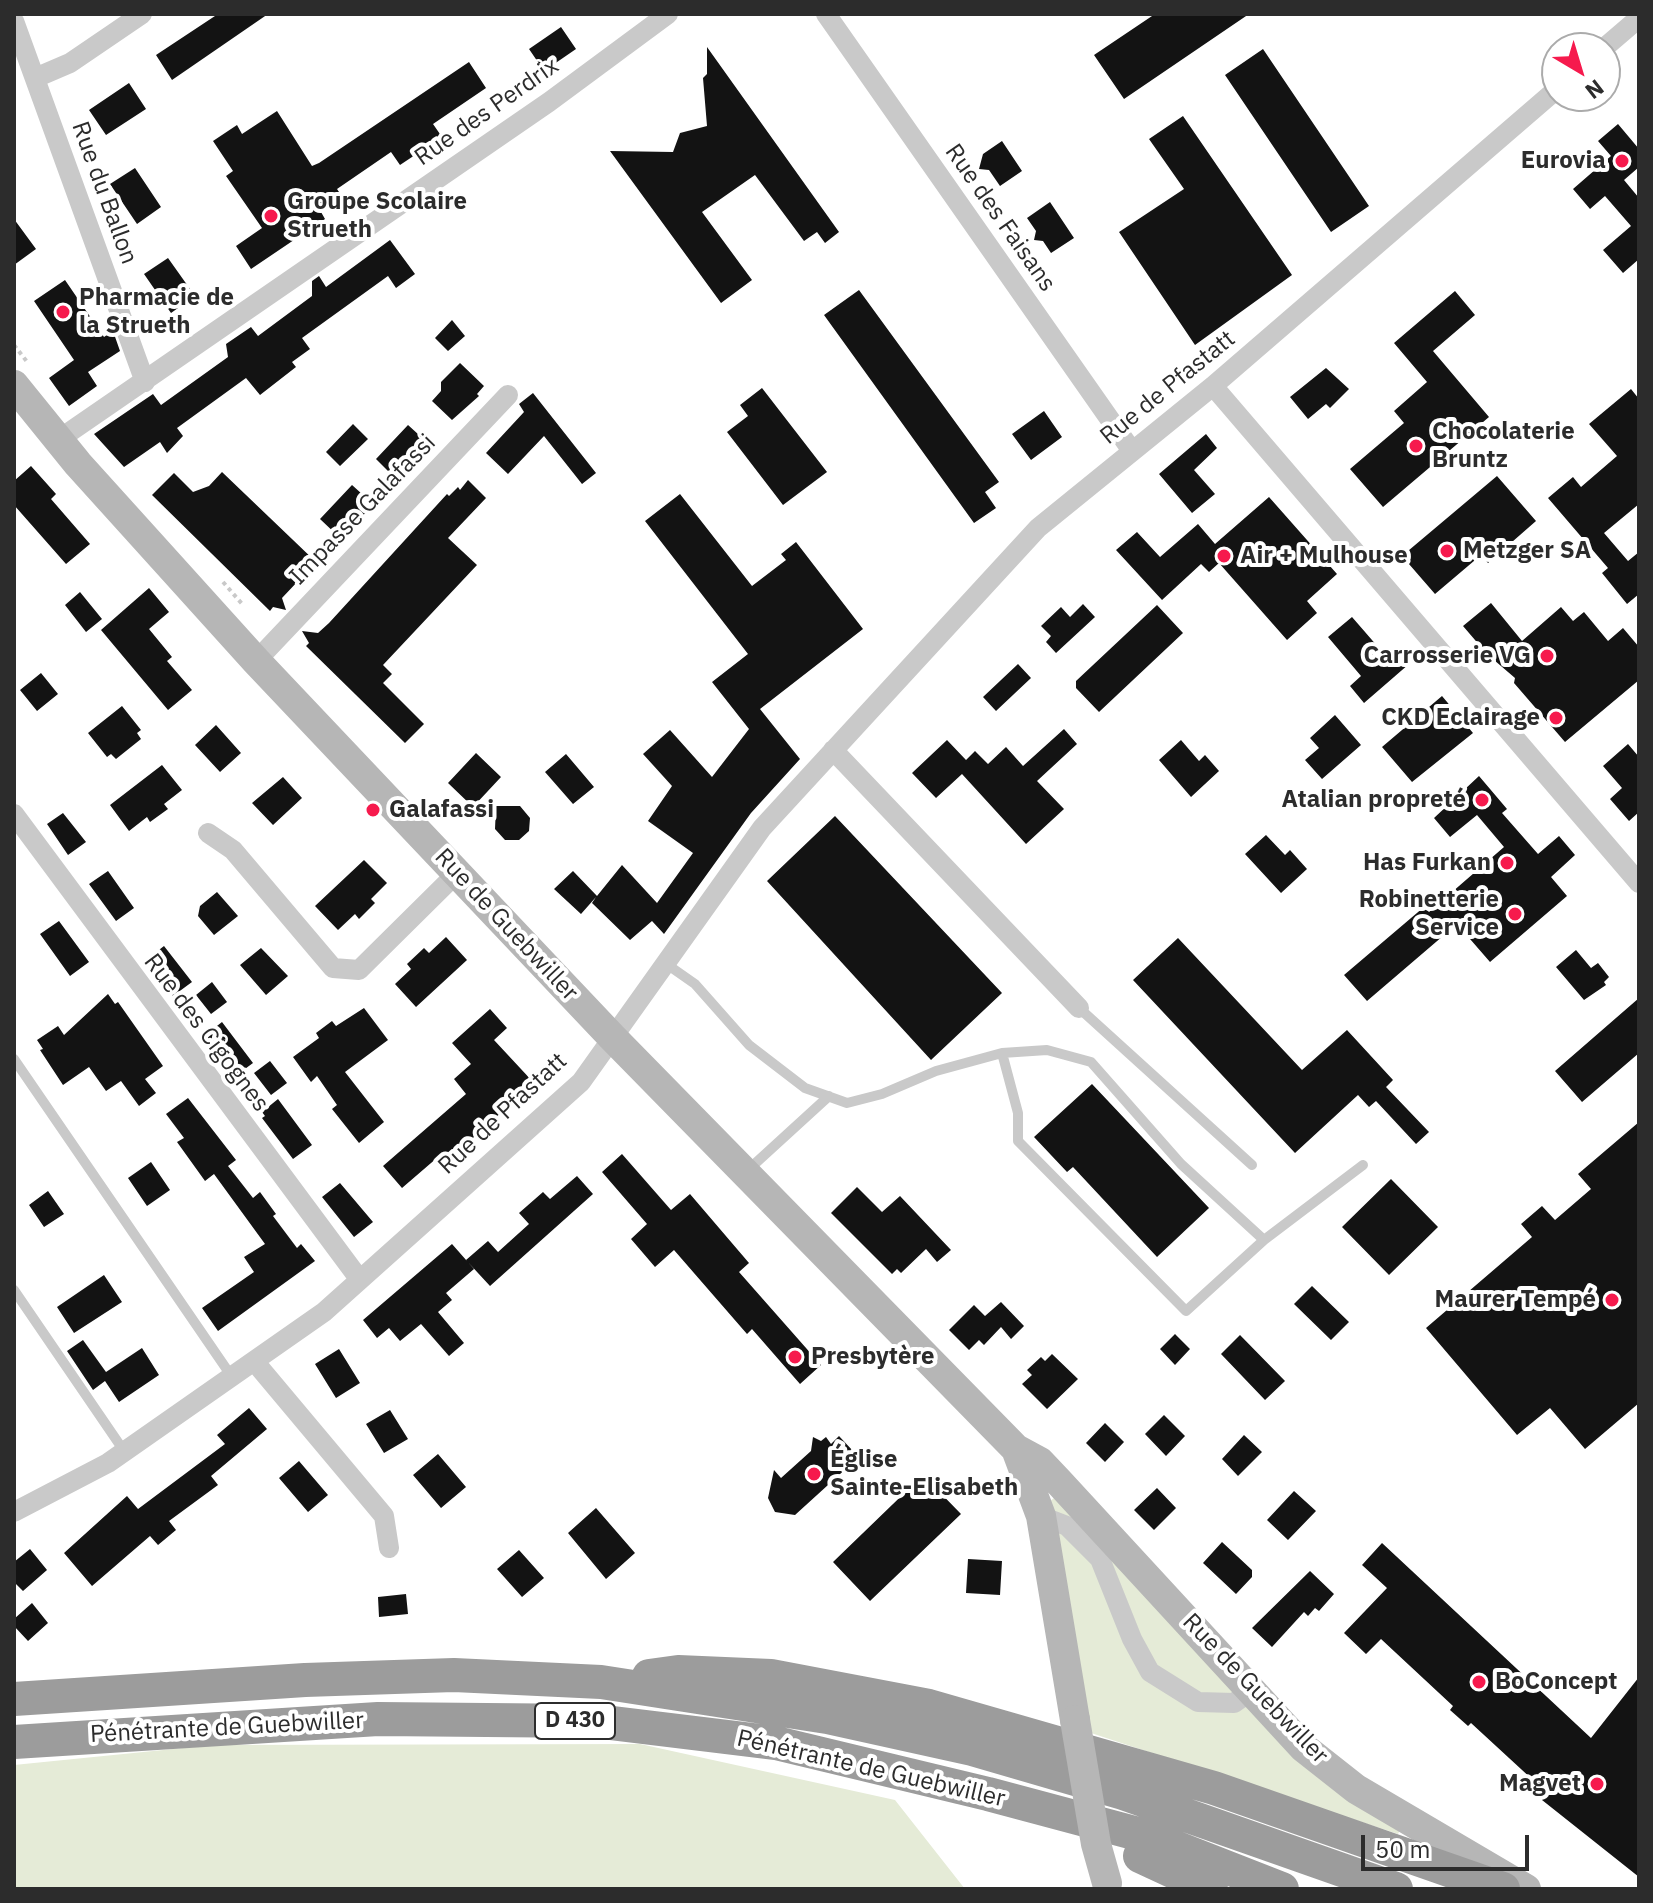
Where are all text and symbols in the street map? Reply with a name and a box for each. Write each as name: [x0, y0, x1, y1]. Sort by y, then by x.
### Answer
north arrow: [1541, 32, 1621, 112]
street label: Rue des Perdrix: [409, 52, 565, 172]
text: N: [1580, 73, 1610, 106]
street label: Rue du Ballon: [65, 118, 143, 268]
street label: Rue des Faisans: [938, 139, 1062, 297]
place label: Eurovia: [1521, 147, 1606, 175]
marker: Eurovia: [1613, 152, 1631, 170]
place label: Groupe Scolaire Strueth: [287, 188, 467, 244]
marker: Groupe Scolaire Strueth: [262, 207, 280, 225]
place label: Pharmacie de la Strueth: [79, 284, 234, 340]
marker: Pharmacie de la Strueth: [54, 303, 72, 321]
street label: Rue de Pfastatt: [1095, 325, 1241, 451]
place label: Chocolaterie Bruntz: [1432, 418, 1575, 474]
street label: Impasse Galafassi: [284, 429, 442, 591]
marker: Chocolaterie Bruntz: [1407, 437, 1425, 455]
place label: Metzger SA: [1463, 537, 1591, 565]
place label: Air + Mulhouse: [1240, 542, 1408, 570]
marker: Metzger SA: [1438, 542, 1456, 560]
marker: Air + Mulhouse: [1215, 547, 1233, 565]
place label: Carrosserie VG: [1364, 642, 1531, 670]
marker: Carrosserie VG: [1538, 647, 1556, 665]
place label: CKD Eclairage: [1381, 704, 1540, 732]
marker: CKD Eclairage: [1547, 709, 1565, 727]
place label: Atalian propreté: [1281, 786, 1466, 814]
marker: Atalian propreté: [1473, 791, 1491, 809]
place label: Galafassi: [389, 796, 494, 824]
marker: Galafassi: [364, 801, 382, 819]
street label: Rue de Guebwiller: [428, 843, 584, 1007]
place label: Has Furkan: [1363, 849, 1491, 877]
marker: Has Furkan: [1498, 854, 1516, 872]
place label: Robinetterie Service: [1359, 886, 1499, 942]
marker: Robinetterie Service: [1506, 905, 1524, 923]
street label: Rue des Cigognes: [137, 948, 275, 1118]
street label: Rue de Pfastatt: [433, 1047, 573, 1181]
place label: Maurer Tempé: [1434, 1286, 1596, 1314]
marker: Maurer Tempé: [1603, 1291, 1621, 1309]
place label: Presbytère: [811, 1343, 934, 1371]
marker: Presbytère: [786, 1348, 804, 1366]
place label: Église Sainte-Elisabeth: [830, 1446, 1018, 1502]
marker: Église Sainte-Elisabeth: [805, 1465, 823, 1483]
street label: Rue de Guebwiller: [1176, 1608, 1334, 1770]
place label: BoConcept: [1495, 1668, 1617, 1696]
marker: BoConcept: [1470, 1673, 1488, 1691]
road number: D 430: [535, 1703, 615, 1739]
street label: Pénétrante de Guebwiller: [89, 1706, 365, 1750]
street label: Pénétrante de Guebwiller: [734, 1724, 1008, 1814]
place label: Magvet: [1499, 1770, 1581, 1798]
marker: Magvet: [1588, 1775, 1606, 1793]
scale bar: [1365, 1819, 1533, 1869]
text: 50 m: [1375, 1833, 1430, 1865]

